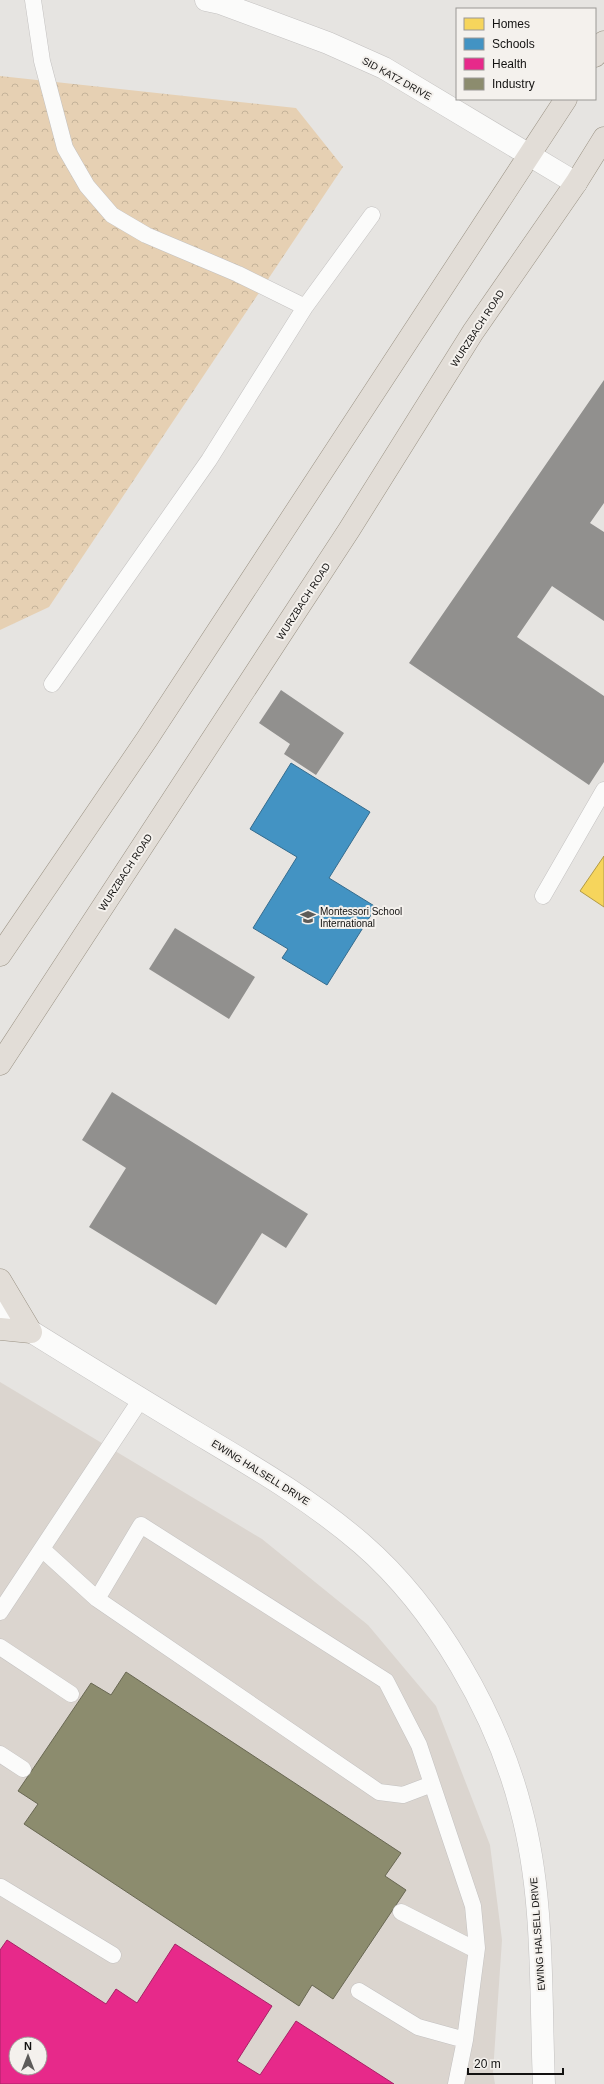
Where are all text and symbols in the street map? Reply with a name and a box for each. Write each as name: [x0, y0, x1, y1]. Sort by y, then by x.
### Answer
legend: [456, 8, 596, 100]
text: Homes: [492, 17, 530, 31]
text: Schools: [492, 37, 535, 51]
street label: SID KATZ DRIVE: [360, 55, 434, 102]
text: Health: [492, 57, 527, 71]
text: Industry: [492, 77, 535, 91]
street label: WURZBACH ROAD: [448, 288, 506, 369]
street label: WURZBACH ROAD: [274, 561, 332, 642]
street label: WURZBACH ROAD: [96, 832, 154, 913]
place label: Montessori School International: [320, 906, 402, 929]
school or university icon: Montessori School International: [299, 908, 317, 926]
street label: EWING HALSELL DRIVE: [210, 1438, 312, 1507]
street label: EWING HALSELL DRIVE: [528, 1877, 547, 1991]
north arrow: [8, 2036, 48, 2076]
text: N: [24, 2040, 32, 2052]
scale bar: [468, 2050, 563, 2076]
text: 20 m: [474, 2057, 501, 2071]

